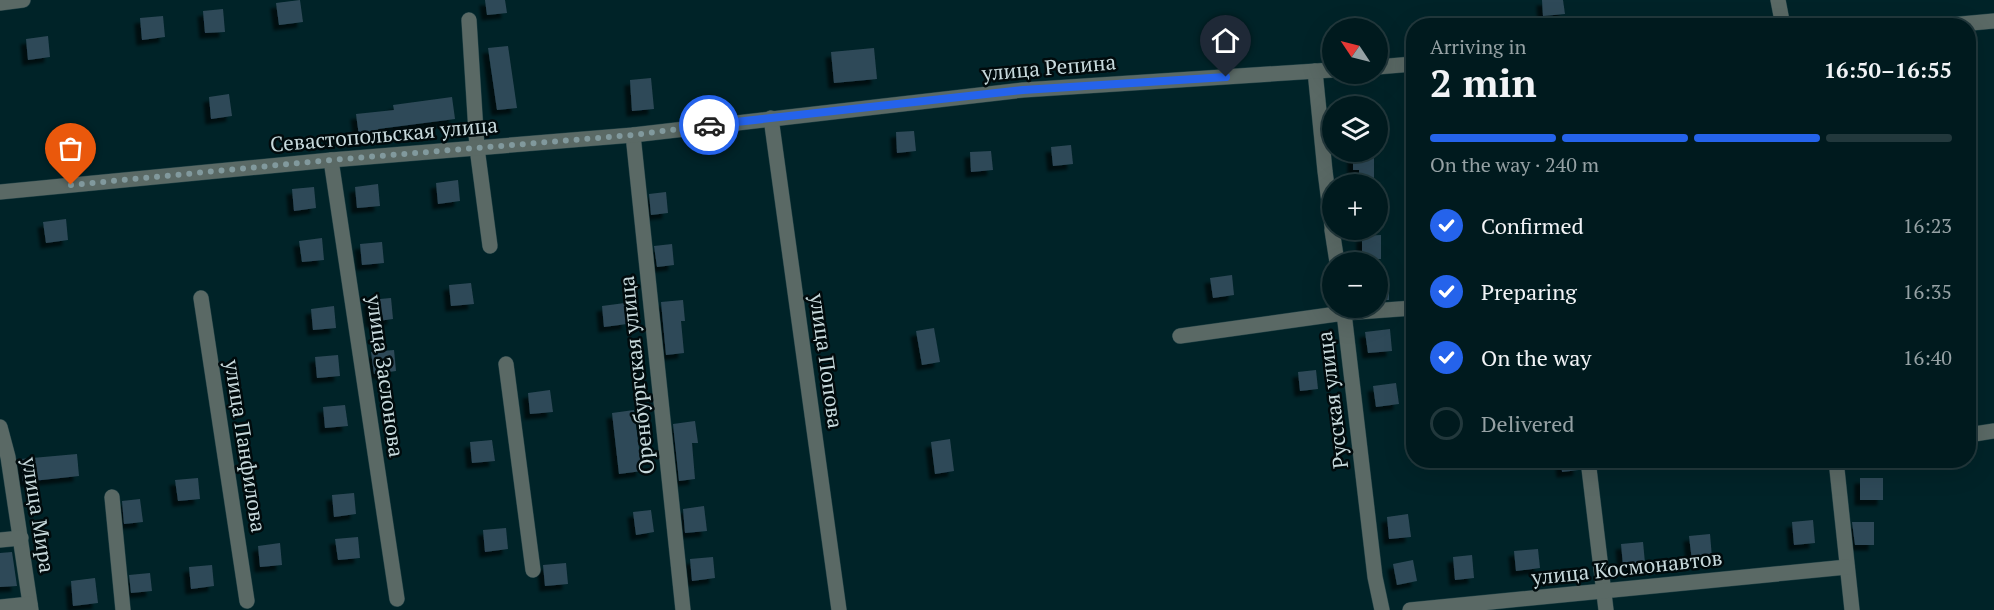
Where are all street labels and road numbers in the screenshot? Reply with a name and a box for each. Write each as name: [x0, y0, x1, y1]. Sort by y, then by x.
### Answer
street label: улица Репина: [980, 47, 1118, 87]
street label: Севастопольская улица: [269, 110, 499, 158]
street label: Оренбургская улица: [612, 274, 660, 476]
street label: улица Попова: [804, 291, 850, 430]
street label: улица Заслонова: [361, 292, 411, 459]
street label: Русская улица: [1310, 329, 1354, 470]
street label: улица Панфилова: [218, 357, 274, 534]
street label: улица Мира: [16, 454, 62, 575]
street label: улица Космонавтов: [1529, 543, 1724, 591]

